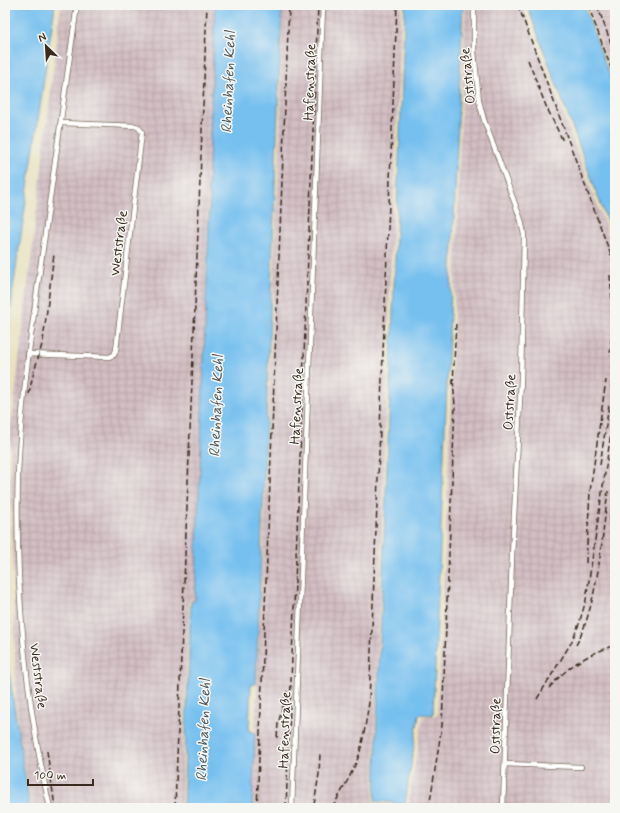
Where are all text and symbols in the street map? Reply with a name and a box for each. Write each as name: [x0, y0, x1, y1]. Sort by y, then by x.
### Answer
north arrow: [26, 26, 66, 66]
water label: Rheinhafen Kehl: [217, 29, 241, 133]
text: N: [36, 30, 48, 46]
street label: Hafenstraße: [300, 43, 320, 121]
street label: Oststraße: [456, 47, 480, 105]
street label: Weststraße: [106, 209, 132, 277]
water label: Rheinhafen Kehl: [205, 353, 229, 457]
street label: Hafenstraße: [286, 367, 308, 445]
street label: Oststraße: [500, 373, 520, 431]
street label: Weststraße: [25, 642, 51, 710]
water label: Rheinhafen Kehl: [192, 677, 216, 781]
street label: Hafenstraße: [275, 691, 295, 769]
street label: Oststraße: [487, 698, 505, 754]
scale bar: [28, 761, 93, 787]
text: 100 m: [34, 768, 66, 784]

